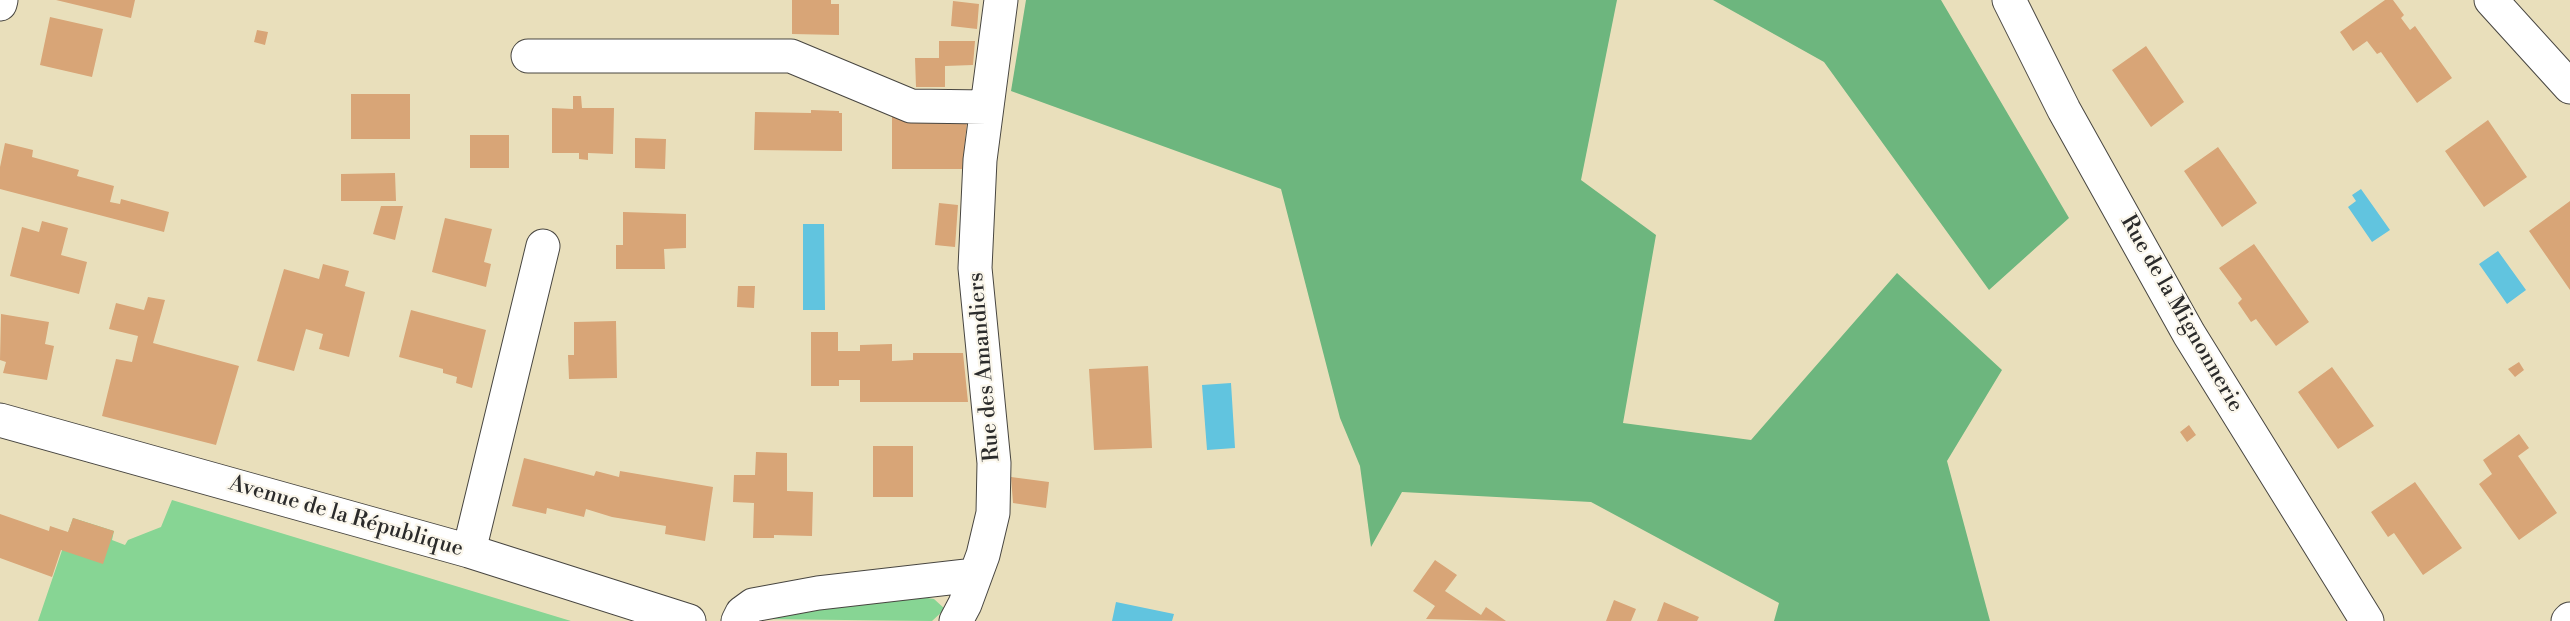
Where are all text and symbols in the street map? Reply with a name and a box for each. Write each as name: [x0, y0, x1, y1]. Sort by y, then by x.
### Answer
street label: Rue de la Mignonnerie: [2114, 211, 2248, 417]
street label: Rue des Amandiers: [964, 271, 1006, 463]
street label: Avenue de la République: [226, 471, 466, 563]

